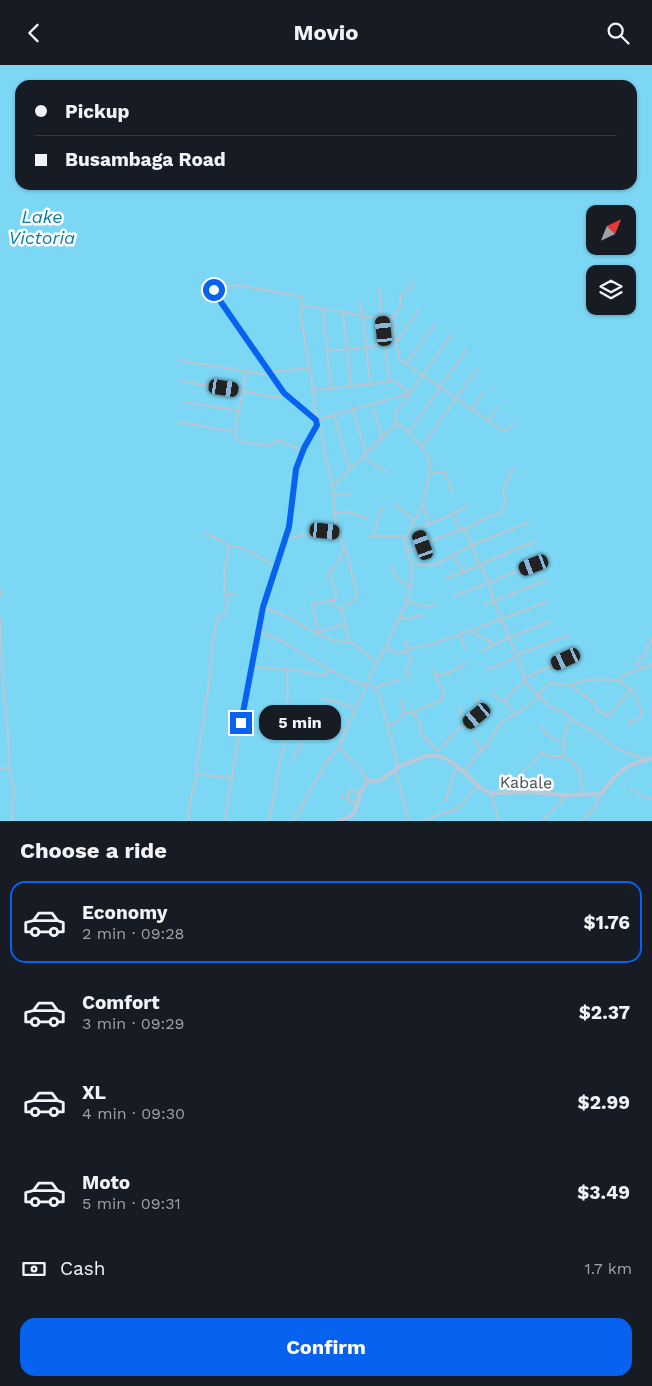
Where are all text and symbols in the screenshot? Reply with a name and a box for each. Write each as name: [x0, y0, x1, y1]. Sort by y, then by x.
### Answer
icon: back: [20, 19, 48, 47]
icon: search: [604, 19, 632, 47]
text: Movio: [294, 20, 358, 45]
text: Pickup: [65, 100, 129, 123]
text: Busambaga Road: [65, 148, 226, 171]
north arrow: [586, 205, 636, 255]
map controls: [586, 205, 636, 315]
water label: Lake Victoria: [9, 206, 75, 248]
button: layers: [586, 265, 636, 315]
route start: [203, 279, 225, 301]
car: [374, 315, 393, 347]
car: [208, 378, 239, 398]
car: [309, 522, 340, 540]
car: [410, 528, 435, 562]
car: [517, 553, 550, 577]
car: [549, 646, 582, 672]
car: [460, 701, 493, 731]
callout: 5 min: [258, 705, 341, 741]
route end: [230, 712, 252, 734]
text: 5 min: [278, 713, 322, 732]
street label: Kabale: [500, 773, 552, 792]
text: Choose a ride: [20, 838, 167, 863]
icon: car: [22, 900, 67, 945]
text: Economy: [82, 901, 167, 924]
text: $1.76: [584, 911, 630, 934]
text: 2 min · 09:28: [82, 924, 184, 943]
icon: car: [22, 990, 67, 1035]
text: Comfort: [82, 991, 160, 1014]
text: $2.37: [579, 1001, 630, 1024]
text: 3 min · 09:29: [82, 1014, 184, 1033]
icon: car: [22, 1080, 67, 1125]
text: XL: [82, 1081, 106, 1104]
text: $2.99: [578, 1091, 630, 1114]
text: 4 min · 09:30: [82, 1104, 185, 1123]
icon: car: [22, 1170, 67, 1215]
text: Moto: [82, 1171, 130, 1194]
text: $3.49: [577, 1181, 630, 1204]
text: 5 min · 09:31: [82, 1194, 181, 1213]
icon: cash: [20, 1255, 48, 1283]
text: Cash: [60, 1257, 106, 1280]
text: 1.7 km: [585, 1259, 632, 1278]
button: Confirm: [20, 1318, 632, 1376]

